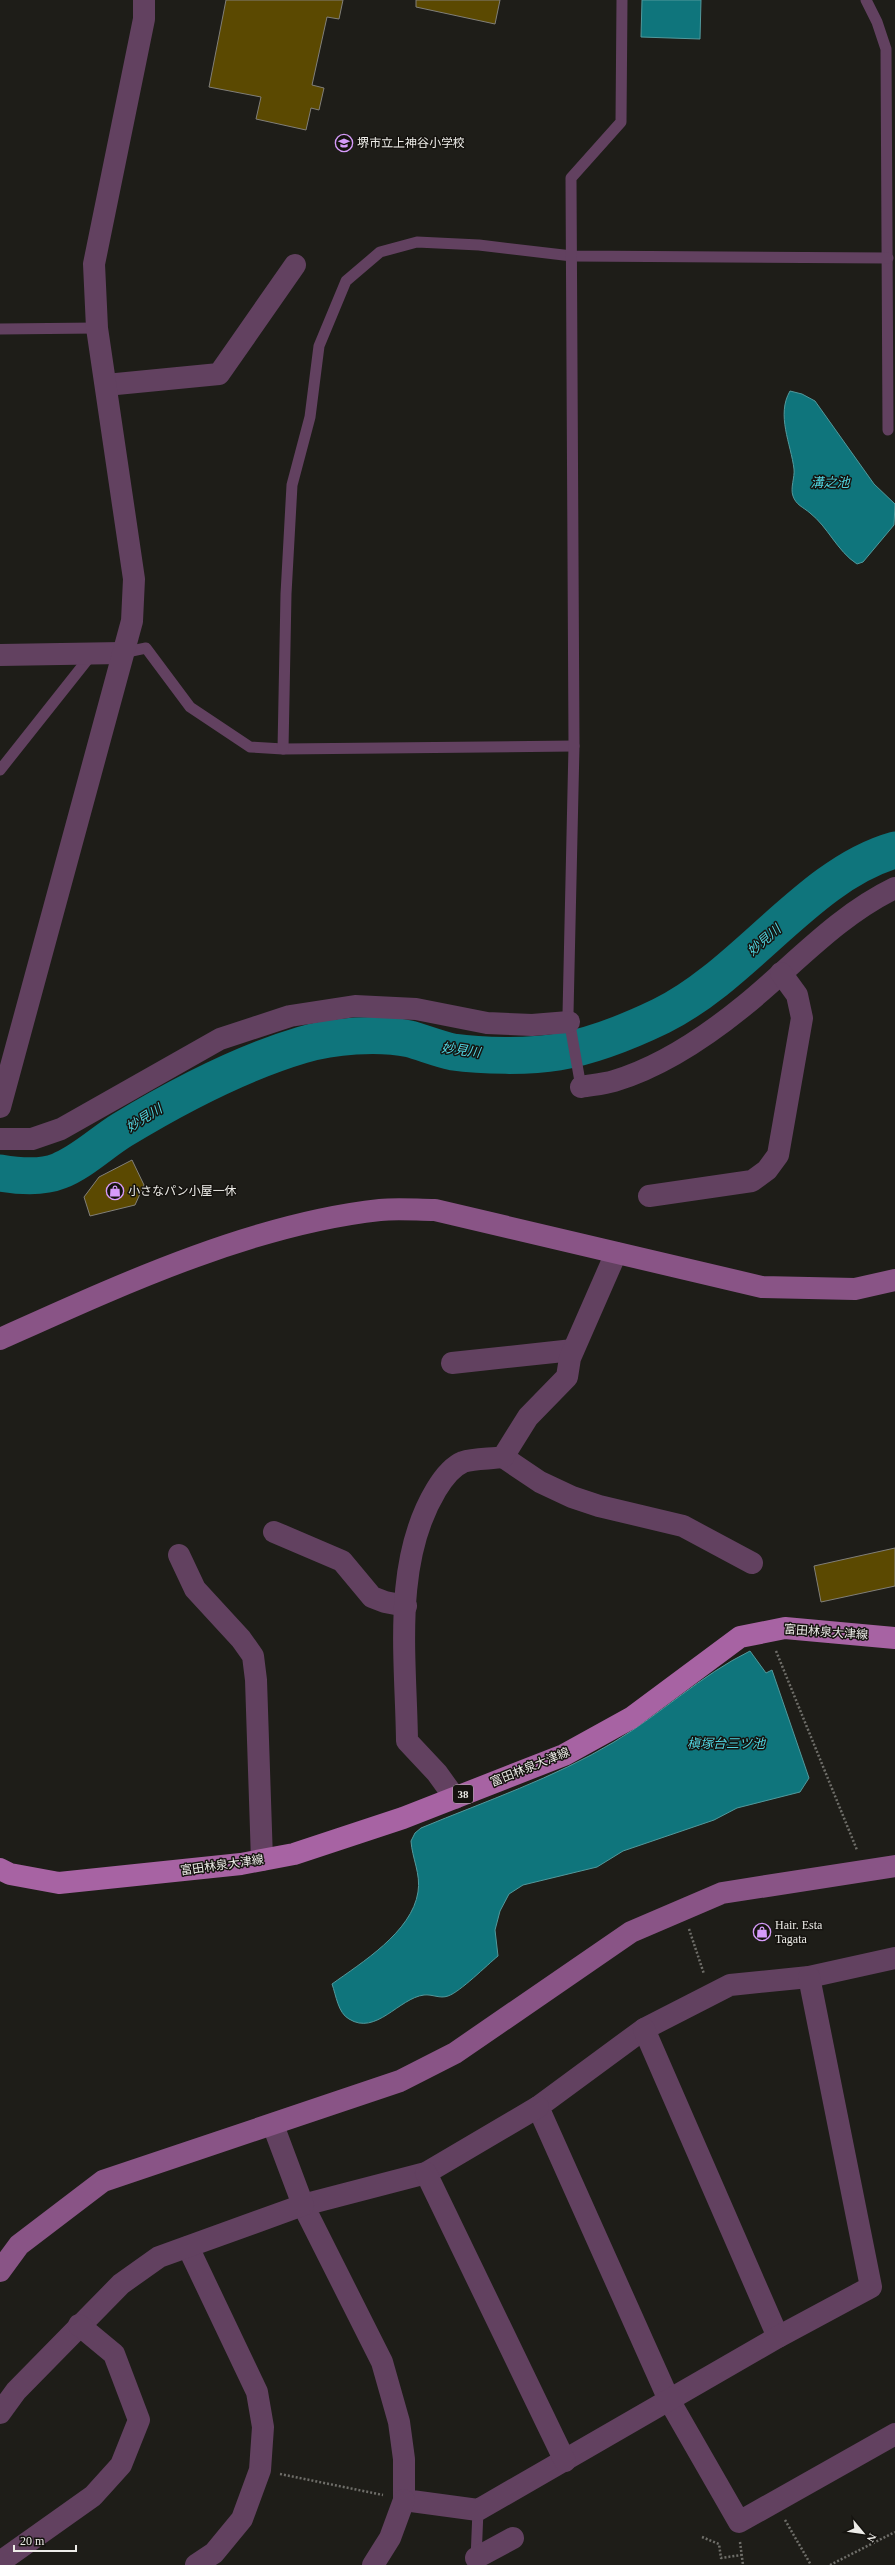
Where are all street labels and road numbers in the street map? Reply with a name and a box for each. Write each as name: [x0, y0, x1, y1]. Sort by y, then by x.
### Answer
street label: 富田林泉大津線: [784, 1622, 868, 1642]
street label: 富田林泉大津線: [488, 1745, 572, 1789]
road number: 38: [453, 1785, 473, 1803]
street label: 富田林泉大津線: [179, 1852, 265, 1878]

